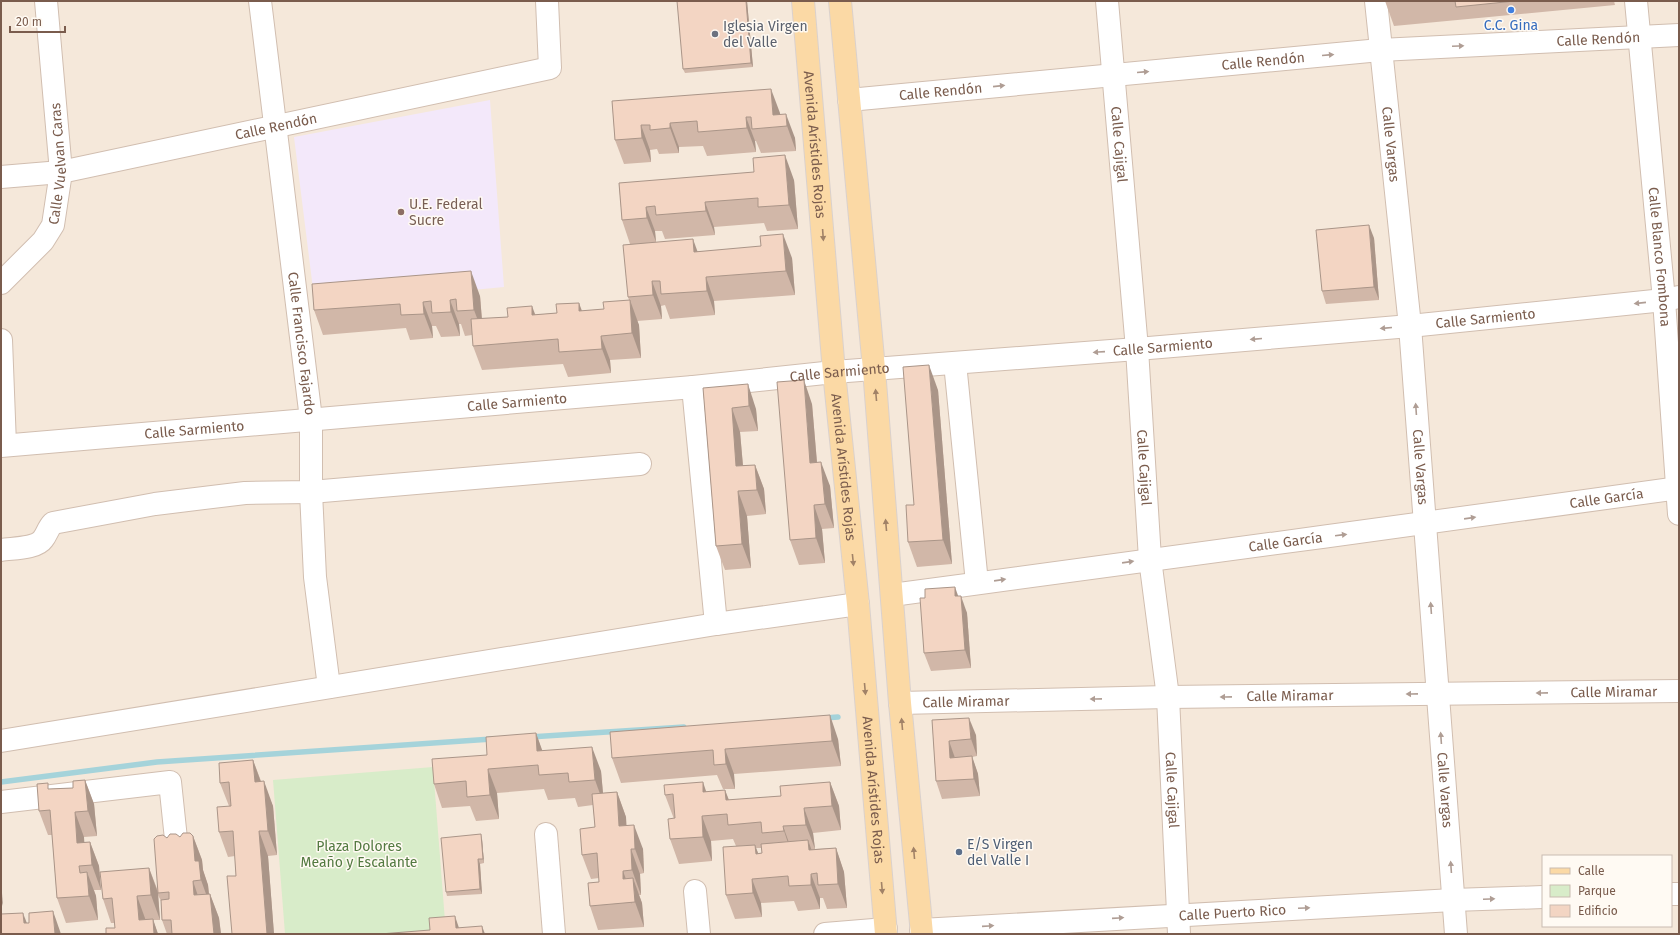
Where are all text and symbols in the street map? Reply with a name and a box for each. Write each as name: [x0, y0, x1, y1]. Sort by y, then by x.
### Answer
marker: C.C. Gina: [1506, 5, 1516, 15]
scale bar: [10, 8, 65, 34]
text: 20 m: [16, 15, 42, 29]
place label: C.C. Gina: [1484, 17, 1538, 34]
place label: Iglesia Virgen del Valle: [723, 18, 808, 51]
marker: Iglesia Virgen del Valle: [710, 29, 720, 39]
street label: Calle Rendón: [1556, 29, 1641, 50]
one-way arrow: [1452, 43, 1465, 49]
street label: Calle Rendón: [1221, 49, 1306, 74]
one-way arrow: [1322, 52, 1334, 58]
one-way arrow: [1137, 68, 1149, 75]
street label: Avenida Arístides Rojas: [800, 70, 829, 219]
street label: Calle Rendón: [898, 79, 983, 104]
one-way arrow: [993, 82, 1005, 89]
street label: Calle Vuelvan Caras: [45, 102, 70, 226]
street label: Calle Cajigal: [1107, 106, 1131, 183]
street label: Calle Vargas: [1378, 106, 1403, 183]
street label: Calle Rendón: [233, 110, 319, 144]
street label: Calle Blanco Fombona: [1644, 186, 1674, 327]
place label: U.E. Federal Sucre: [409, 196, 483, 229]
marker: U.E. Federal Sucre: [396, 207, 406, 217]
one-way arrow: [820, 229, 826, 241]
street label: Calle Francisco Fajardo: [284, 271, 318, 416]
one-way arrow: [1634, 300, 1646, 306]
street label: Calle Sarmiento: [1435, 305, 1536, 332]
one-way arrow: [1380, 324, 1392, 331]
street label: Calle Sarmiento: [1112, 335, 1213, 360]
one-way arrow: [1250, 336, 1262, 342]
one-way arrow: [1093, 349, 1105, 356]
street label: Calle Sarmiento: [789, 360, 890, 386]
one-way arrow: [872, 389, 879, 401]
street label: Calle Sarmiento: [467, 390, 568, 415]
street label: Avenida Arístides Rojas: [827, 393, 859, 542]
one-way arrow: [1412, 402, 1419, 415]
street label: Calle Sarmiento: [144, 417, 245, 443]
street label: Calle Vargas: [1409, 428, 1432, 506]
street label: Calle Cajigal: [1133, 429, 1155, 506]
street label: Calle García: [1569, 485, 1645, 512]
one-way arrow: [1463, 515, 1476, 521]
one-way arrow: [883, 519, 889, 531]
street label: Calle García: [1247, 529, 1324, 556]
one-way arrow: [1335, 532, 1347, 538]
one-way arrow: [850, 554, 856, 566]
one-way arrow: [1122, 559, 1134, 565]
one-way arrow: [994, 577, 1006, 583]
one-way arrow: [1427, 602, 1434, 614]
one-way arrow: [862, 683, 868, 695]
street label: Calle Miramar: [1570, 683, 1658, 701]
street label: Calle Miramar: [1246, 687, 1334, 705]
one-way arrow: [1535, 690, 1548, 696]
one-way arrow: [1405, 691, 1418, 697]
street label: Calle Miramar: [922, 693, 1010, 711]
one-way arrow: [1220, 693, 1232, 700]
one-way arrow: [1089, 696, 1102, 702]
street label: Avenida Arístides Rojas: [859, 715, 888, 865]
one-way arrow: [899, 718, 905, 730]
one-way arrow: [1437, 732, 1444, 744]
street label: Calle Vargas: [1433, 751, 1456, 829]
street label: Calle Cajigal: [1162, 752, 1182, 829]
place label: E/S Virgen del Valle I: [967, 836, 1033, 869]
park label: Plaza Dolores Meaño y Escalante: [301, 838, 418, 871]
one-way arrow: [911, 847, 917, 859]
marker: E/S Virgen del Valle I: [954, 847, 964, 857]
legend: [1542, 855, 1672, 927]
one-way arrow: [1447, 861, 1454, 873]
text: Calle: [1578, 864, 1605, 878]
one-way arrow: [879, 882, 885, 894]
text: Parque: [1578, 884, 1616, 898]
one-way arrow: [1483, 896, 1496, 902]
street label: Calle Puerto Rico: [1178, 901, 1287, 924]
one-way arrow: [1298, 904, 1310, 911]
text: Edificio: [1578, 904, 1618, 918]
one-way arrow: [1112, 915, 1124, 922]
one-way arrow: [982, 923, 994, 930]

